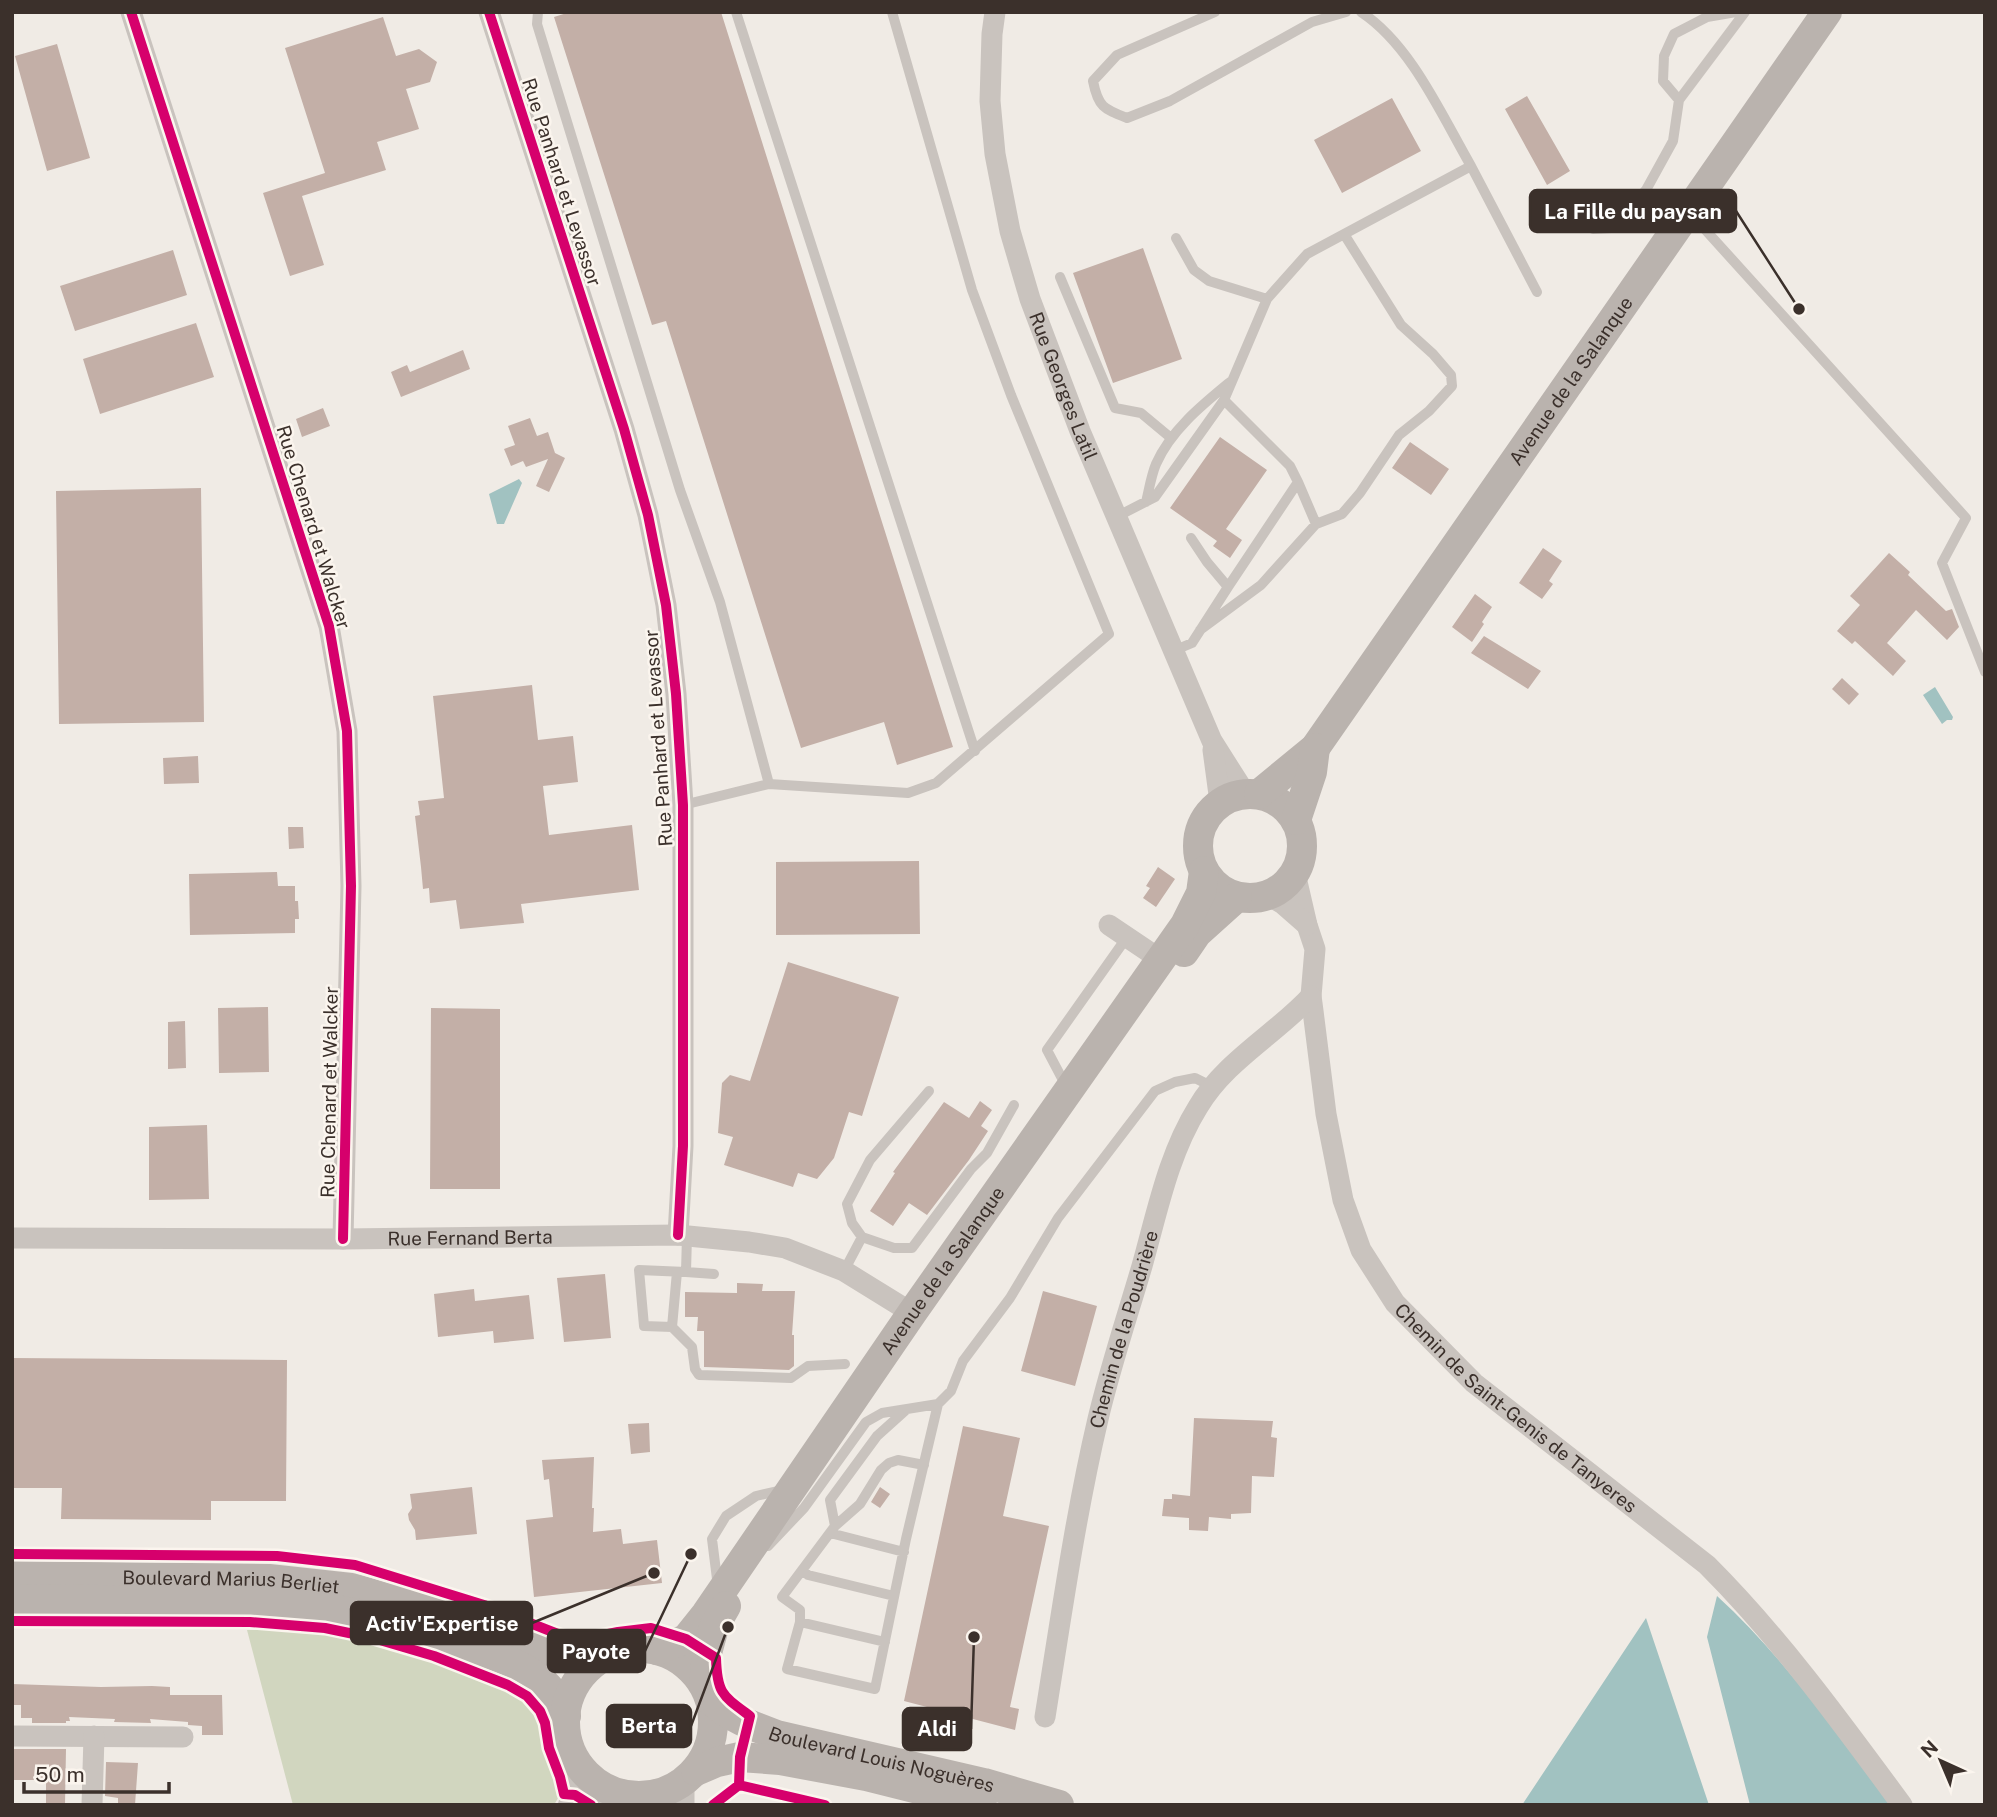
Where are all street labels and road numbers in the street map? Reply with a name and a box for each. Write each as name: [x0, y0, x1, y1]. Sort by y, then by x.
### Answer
street label: Rue Panhard et Levassor: [518, 75, 606, 289]
street label: Avenue de la Salanque: [1504, 292, 1637, 469]
street label: Rue Georges Latil: [1025, 309, 1102, 463]
street label: Rue Chenard et Walcker: [273, 423, 355, 631]
street label: Rue Panhard et Levassor: [639, 629, 677, 847]
street label: Rue Chenard et Walcker: [316, 986, 342, 1198]
street label: Avenue de la Salanque: [876, 1182, 1009, 1359]
street label: Rue Fernand Berta: [387, 1225, 553, 1249]
street label: Chemin de la Poudrière: [1085, 1228, 1162, 1430]
street label: Chemin de Saint-Genis de Tanyeres: [1391, 1299, 1641, 1517]
street label: Boulevard Marius Berliet: [122, 1566, 340, 1598]
street label: Boulevard Louis Noguères: [766, 1722, 997, 1796]

